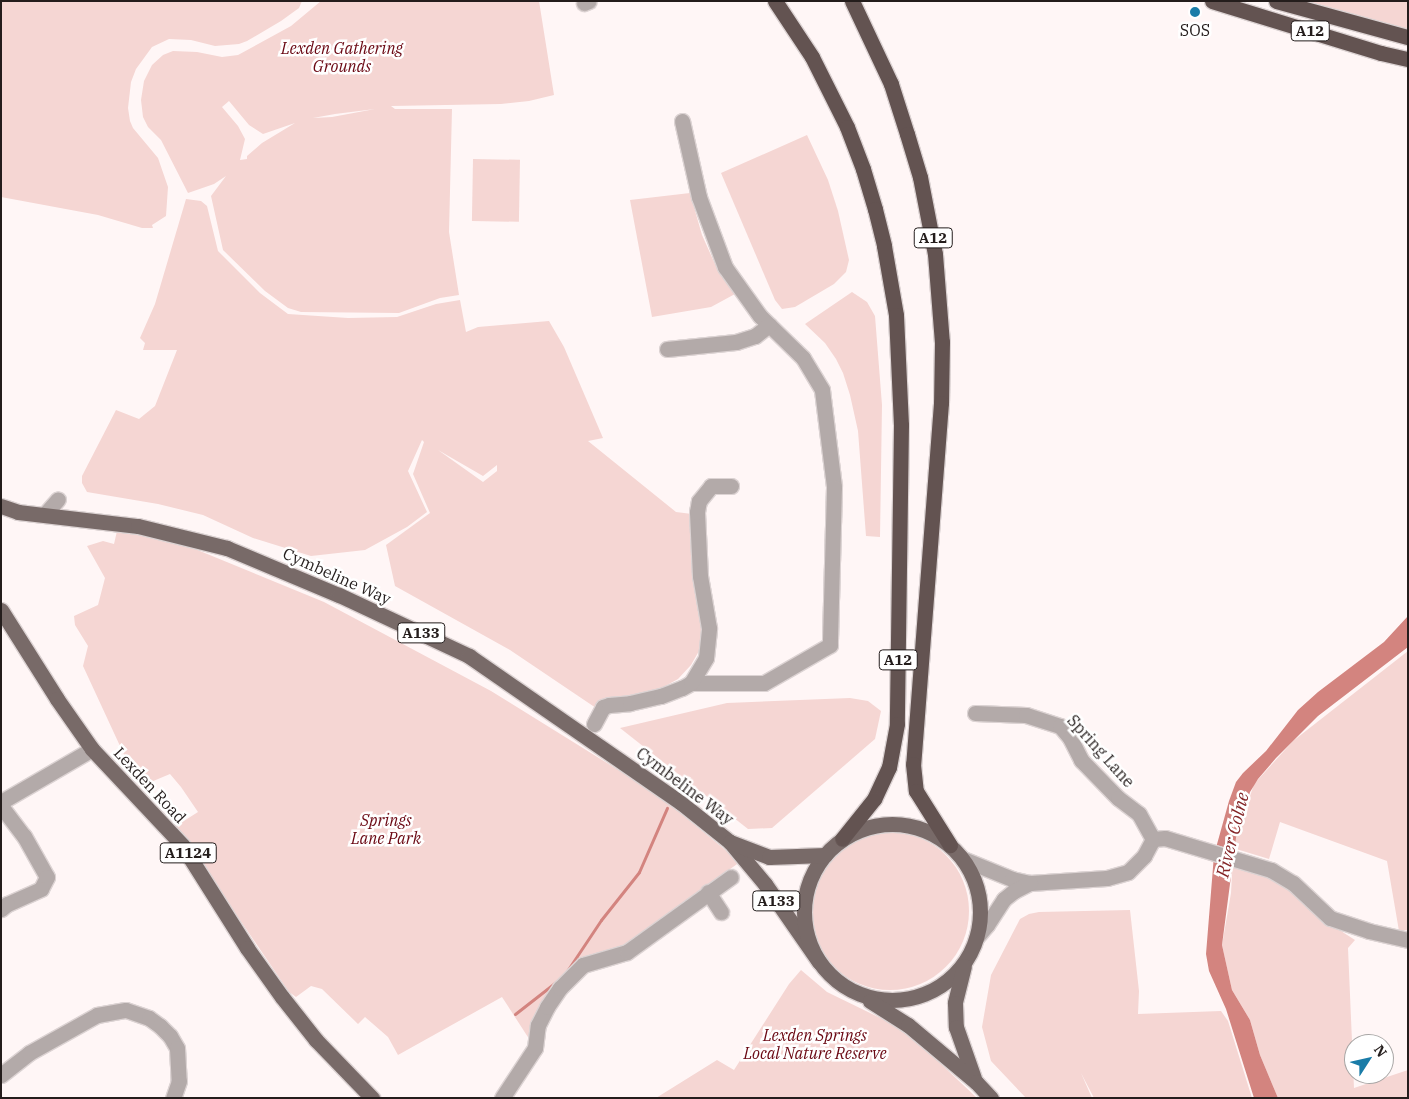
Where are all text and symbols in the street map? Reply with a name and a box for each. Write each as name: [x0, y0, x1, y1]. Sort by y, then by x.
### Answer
marker: SOS: [1189, 6, 1201, 18]
road number: A12: [1290, 18, 1330, 44]
place label: SOS: [1180, 20, 1210, 40]
park label: Lexden Gathering Grounds: [281, 38, 403, 76]
road number: A12: [913, 226, 953, 250]
street label: Cymbeline Way: [280, 544, 394, 608]
road number: A133: [397, 620, 445, 646]
road number: A12: [878, 648, 918, 672]
street label: Spring Lane: [1063, 711, 1139, 791]
street label: Lexden Road: [110, 743, 190, 827]
street label: Cymbeline Way: [633, 743, 737, 829]
water label: River Colne: [1212, 790, 1254, 880]
park label: Springs Lane Park: [351, 810, 421, 848]
road number: A1124: [159, 840, 217, 866]
road number: A133: [752, 888, 800, 914]
park label: Lexden Springs Local Nature Reserve: [743, 1025, 887, 1063]
north arrow: [1344, 1034, 1394, 1084]
text: N: [1370, 1041, 1391, 1061]

